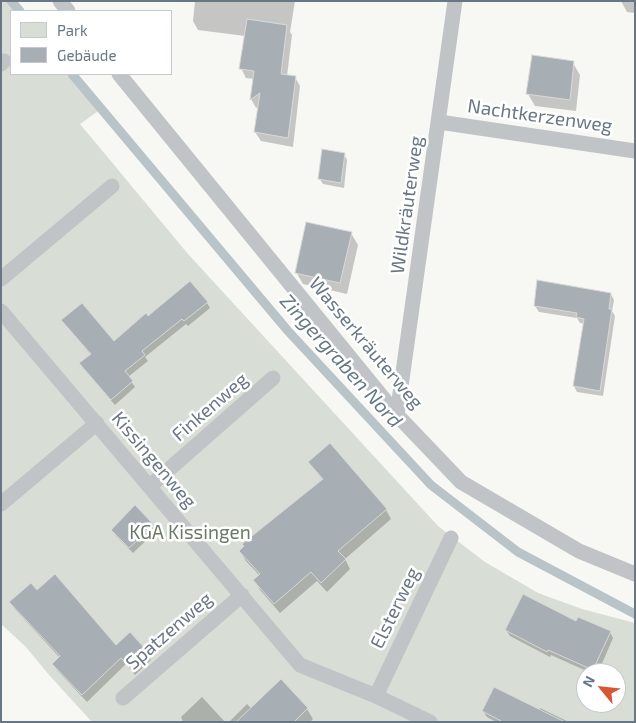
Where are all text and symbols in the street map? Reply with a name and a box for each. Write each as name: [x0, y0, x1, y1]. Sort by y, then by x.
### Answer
legend: [10, 10, 172, 75]
text: Park: [57, 21, 88, 39]
text: Gebäude: [57, 46, 116, 64]
street label: Nachtkerzenweg: [466, 95, 614, 137]
street label: Wildkräuterweg: [386, 134, 428, 276]
street label: Wasserkräuterweg: [304, 272, 428, 414]
water label: Zingergraben Nord: [275, 289, 407, 433]
street label: Finkenweg: [167, 368, 253, 446]
street label: Kissingenweg: [107, 407, 201, 513]
park label: KGA Kissingen: [129, 522, 251, 544]
street label: Elsterweg: [366, 564, 424, 652]
street label: Spatzenweg: [121, 587, 217, 675]
north arrow: [576, 663, 626, 713]
text: N: [578, 673, 598, 690]

